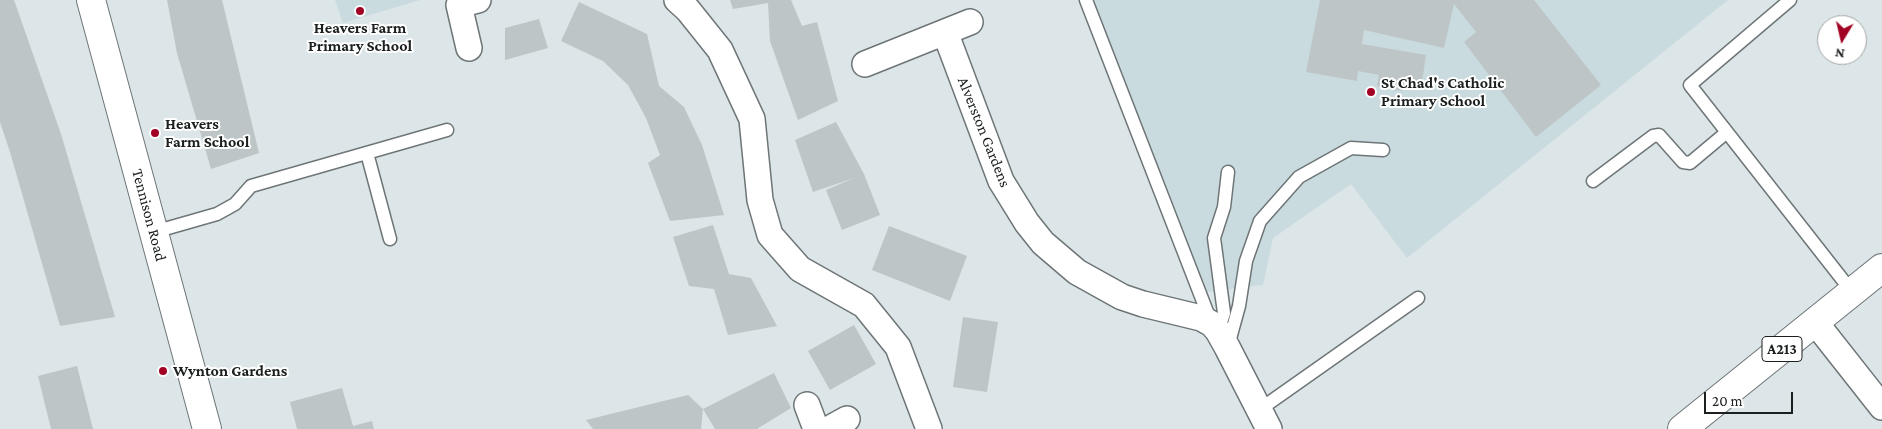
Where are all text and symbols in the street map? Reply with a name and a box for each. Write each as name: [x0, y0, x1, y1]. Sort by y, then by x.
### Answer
marker: Heavers Farm Primary School: [354, 5, 366, 17]
north arrow: [1817, 15, 1867, 65]
place label: Heavers Farm Primary School: [308, 18, 412, 56]
text: N: [1834, 45, 1846, 62]
place label: St Chad's Catholic Primary School: [1381, 73, 1505, 111]
street label: Alverston Gardens: [953, 74, 1015, 190]
marker: St Chad's Catholic Primary School: [1365, 86, 1377, 98]
place label: Heavers Farm School: [165, 114, 249, 152]
marker: Heavers Farm School: [149, 127, 161, 139]
street label: Tennison Road: [127, 167, 171, 263]
road number: A213: [1762, 336, 1802, 362]
place label: Wynton Gardens: [173, 361, 287, 381]
marker: Wynton Gardens: [157, 365, 169, 377]
scale bar: [1707, 382, 1796, 414]
text: 20 m: [1712, 393, 1743, 409]

